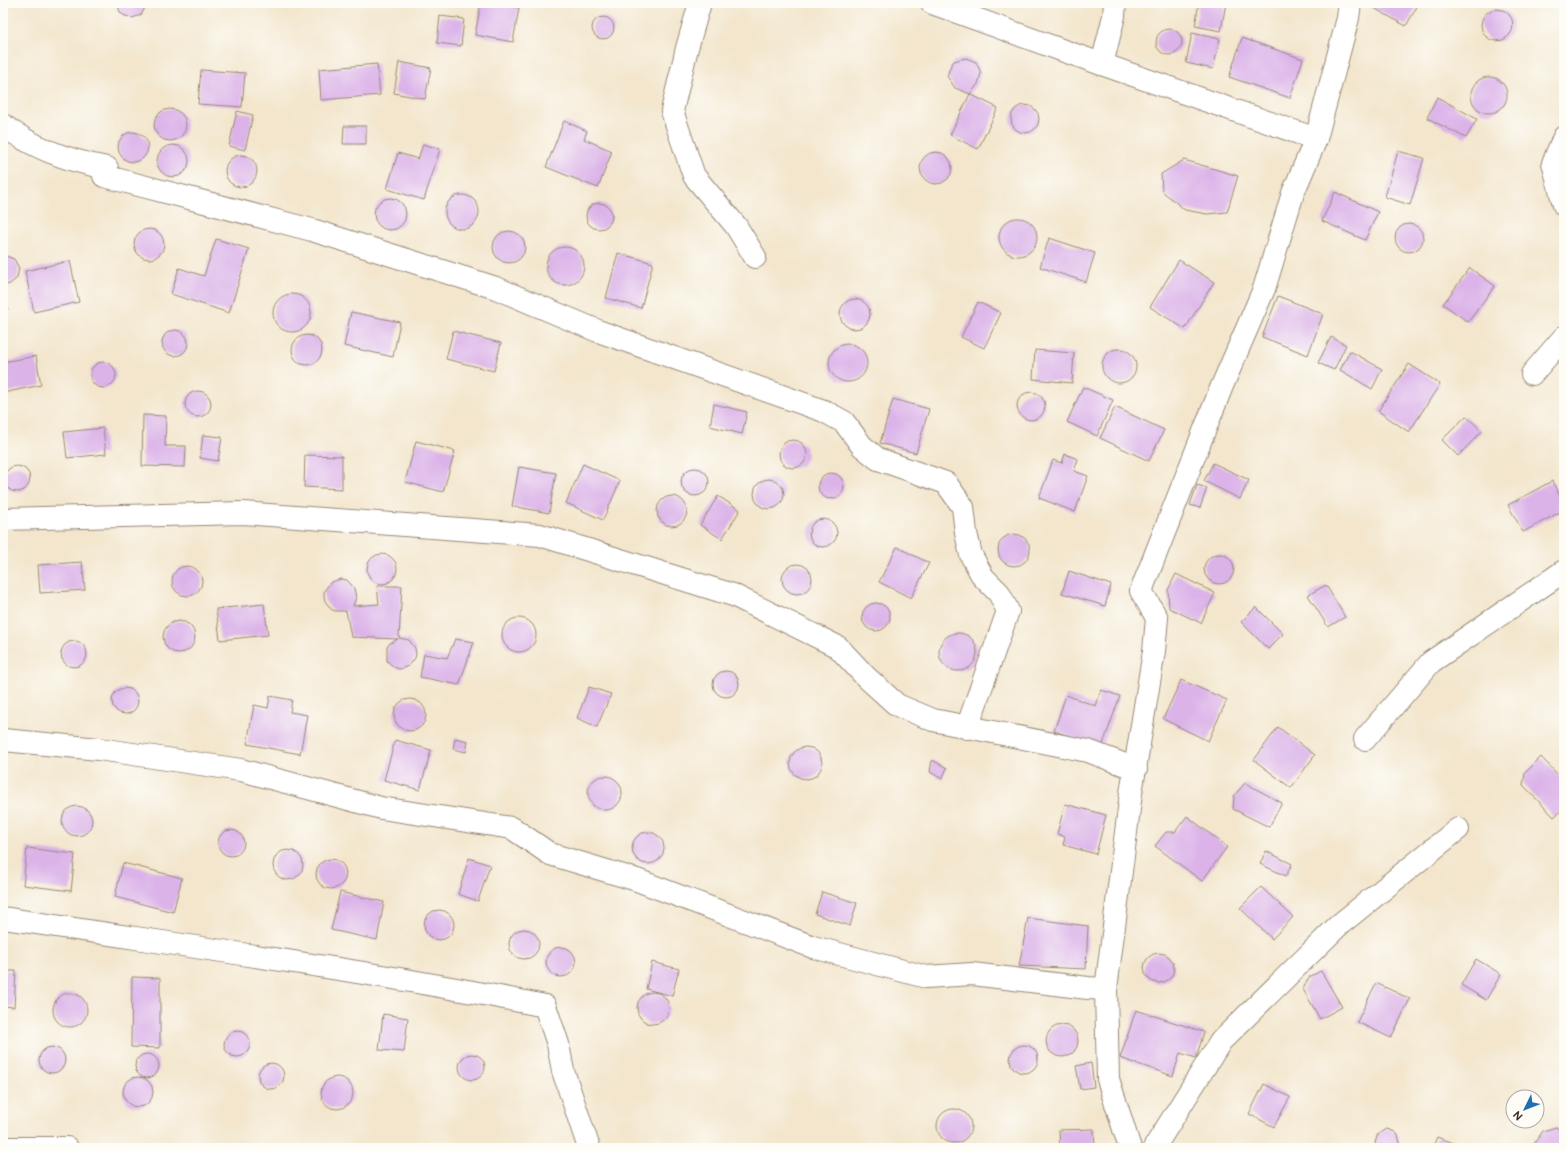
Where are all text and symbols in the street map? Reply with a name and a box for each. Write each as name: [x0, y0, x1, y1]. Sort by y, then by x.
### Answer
north arrow: [1505, 1089, 1545, 1129]
text: N: [1510, 1108, 1526, 1123]

